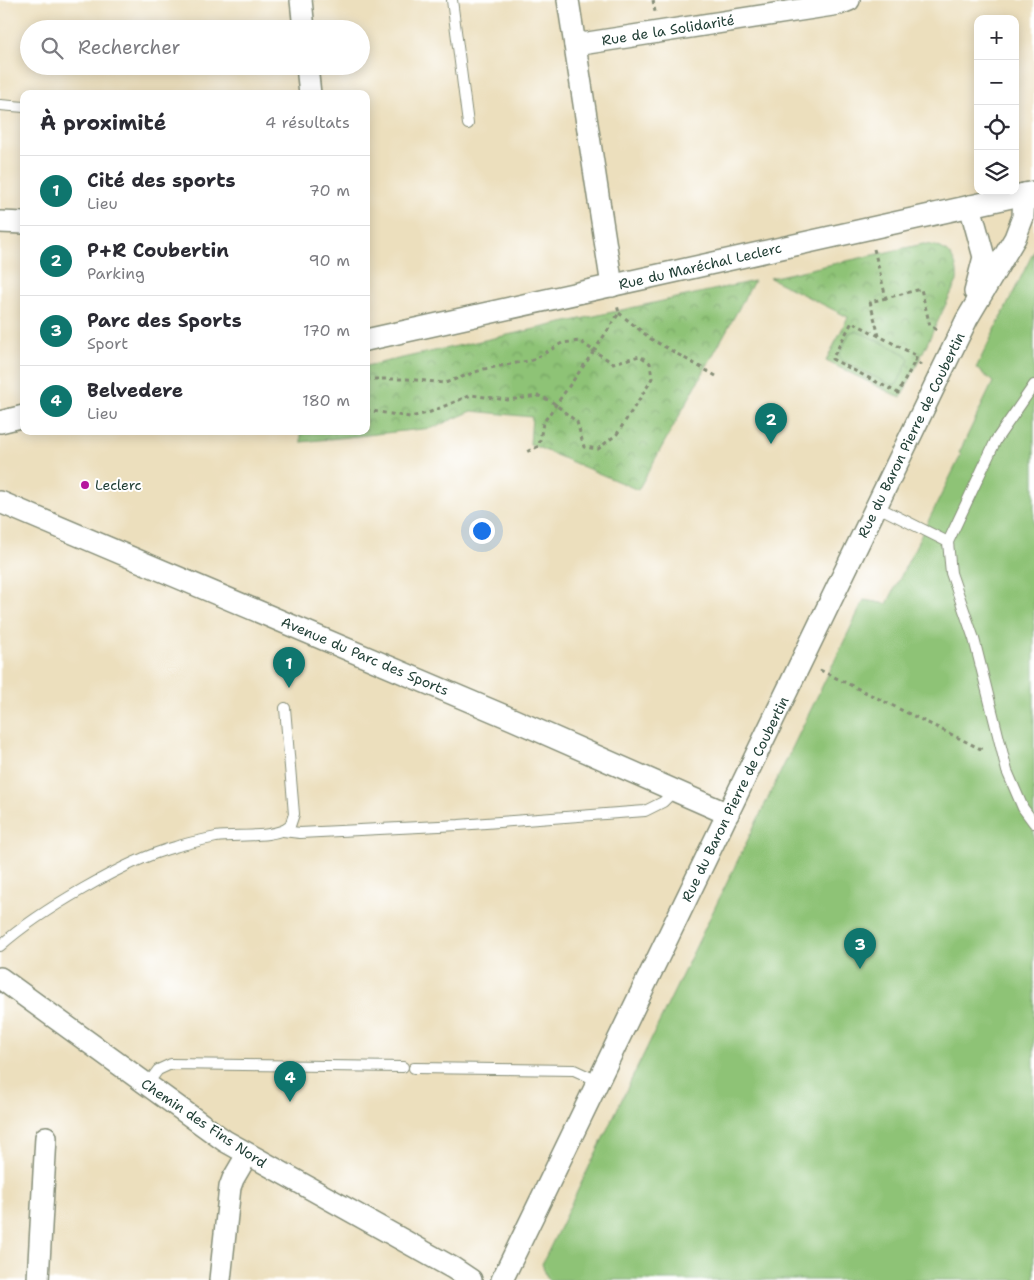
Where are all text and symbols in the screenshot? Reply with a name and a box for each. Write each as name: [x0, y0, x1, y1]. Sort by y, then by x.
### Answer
street label: Rue de la Solidarité: [600, 11, 736, 49]
map controls: [974, 15, 1019, 195]
button: +: [974, 15, 1019, 60]
search box: [20, 20, 370, 75]
icon: search: [38, 34, 66, 62]
text: Rechercher: [78, 35, 181, 60]
button: −: [974, 60, 1019, 105]
button: locate: [974, 105, 1019, 150]
text: À proximité: [40, 109, 166, 137]
text: 4 résultats: [265, 112, 350, 133]
button: layers: [974, 150, 1019, 195]
text: Cité des sports: [87, 168, 236, 193]
text: 1: [52, 180, 60, 201]
text: 70 m: [309, 180, 350, 201]
text: Lieu: [87, 193, 118, 214]
text: P+R Coubertin: [87, 238, 229, 263]
street label: Rue du Maréchal Leclerc: [617, 238, 783, 294]
text: 2: [50, 250, 62, 271]
text: 90 m: [309, 250, 350, 271]
text: Parking: [87, 263, 145, 284]
text: Parc des Sports: [87, 308, 242, 333]
text: 3: [50, 320, 62, 341]
text: 170 m: [303, 320, 350, 341]
street label: Rue du Baron Pierre de Coubertin: [853, 329, 969, 541]
text: Sport: [87, 333, 128, 354]
text: Belvedere: [87, 378, 183, 403]
text: 4: [50, 390, 62, 411]
text: 180 m: [302, 390, 350, 411]
text: Lieu: [87, 403, 118, 424]
pin: 2: [755, 403, 787, 444]
place label: Leclerc: [95, 476, 142, 494]
marker: Leclerc: [79, 479, 91, 491]
your location: [469, 518, 495, 544]
street label: Avenue du Parc des Sports: [279, 612, 452, 700]
pin: 1: [273, 647, 305, 688]
street label: Rue du Baron Pierre de Coubertin: [677, 693, 793, 905]
pin: 3: [844, 928, 876, 969]
pin: 4: [274, 1061, 306, 1102]
street label: Chemin des Fins Nord: [138, 1074, 270, 1172]

